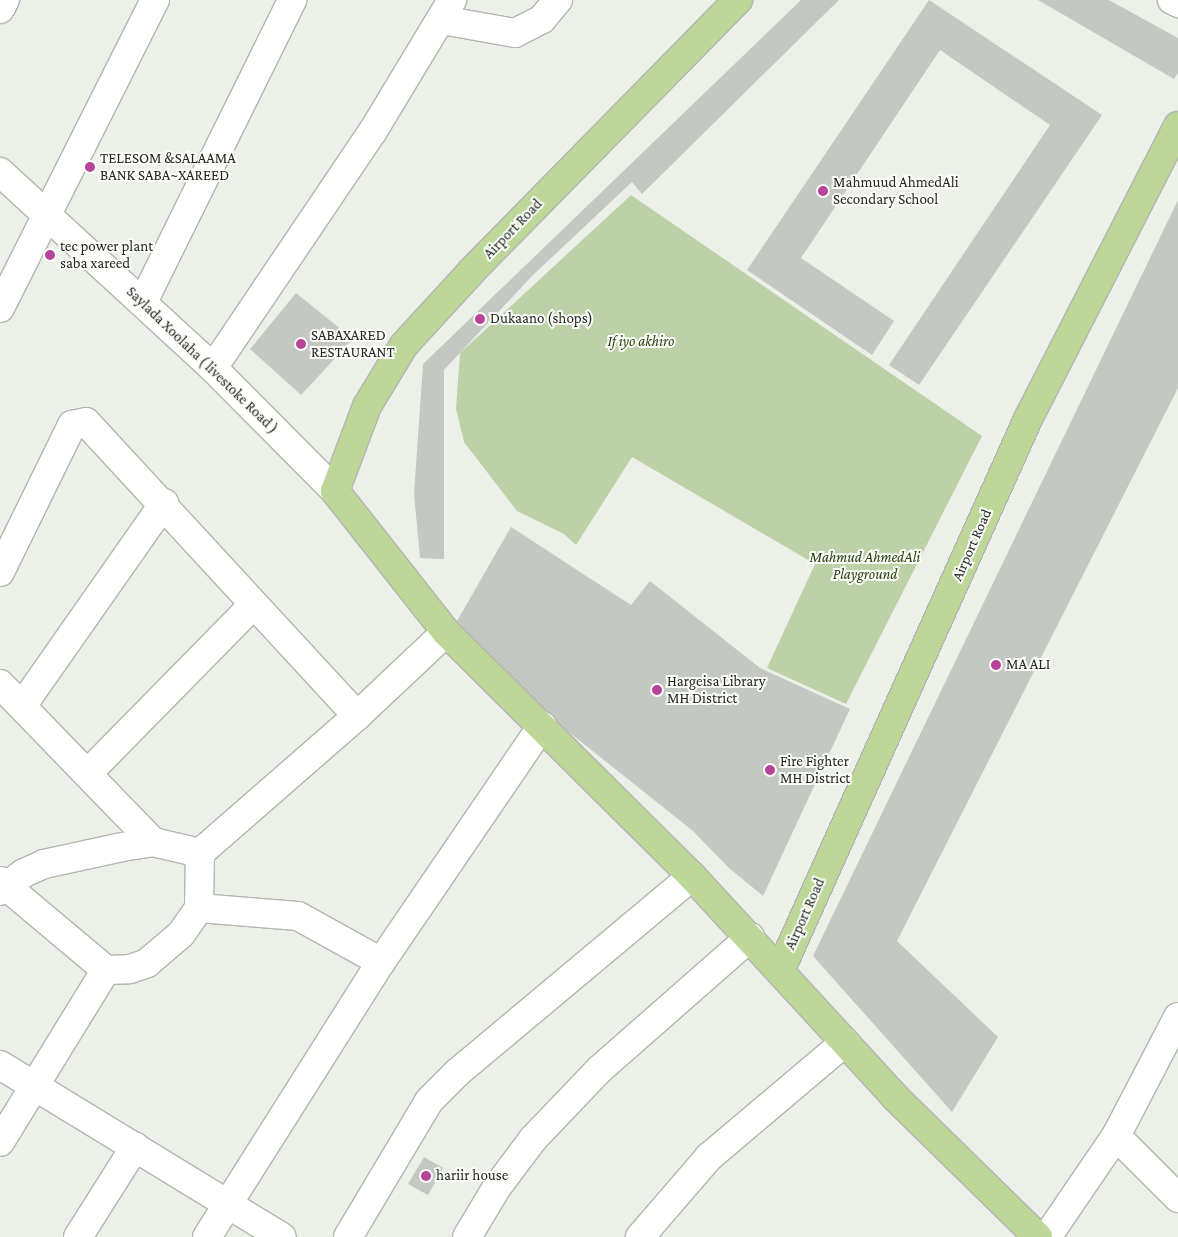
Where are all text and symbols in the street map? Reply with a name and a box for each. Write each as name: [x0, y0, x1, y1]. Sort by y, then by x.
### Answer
place label: TELESOM &SALAAMA BANK SABA~XAREED: [100, 149, 236, 184]
marker: TELESOM &SALAAMA BANK SABA~XAREED: [84, 161, 96, 173]
place label: Mahmuud AhmedAli Secondary School: [833, 173, 959, 208]
marker: Mahmuud AhmedAli Secondary School: [817, 185, 829, 197]
street label: Airport Road: [480, 195, 546, 263]
place label: tec power plant saba xareed: [60, 237, 153, 272]
marker: tec power plant saba xareed: [44, 249, 56, 261]
street label: Saylada Xoolaha ( livestoke Road ): [122, 283, 282, 437]
place label: Dukaano (shops): [490, 310, 593, 328]
marker: Dukaano (shops): [474, 313, 486, 325]
place label: SABAXARED RESTAURANT: [311, 326, 395, 361]
park label: If iyo akhiro: [608, 333, 674, 351]
marker: SABAXARED RESTAURANT: [295, 338, 307, 350]
street label: Airport Road: [948, 506, 996, 584]
park label: Mahmud AhmedAli Playground: [810, 548, 920, 583]
place label: MA ALI: [1006, 656, 1050, 674]
marker: MA ALI: [990, 659, 1002, 671]
place label: Hargeisa Library MH District: [667, 672, 766, 707]
marker: Hargeisa Library MH District: [651, 684, 663, 696]
place label: Fire Fighter MH District: [780, 752, 850, 787]
marker: Fire Fighter MH District: [764, 764, 776, 776]
street label: Airport Road: [781, 875, 829, 953]
place label: hariir house: [436, 1167, 508, 1185]
marker: hariir house: [420, 1170, 432, 1182]

